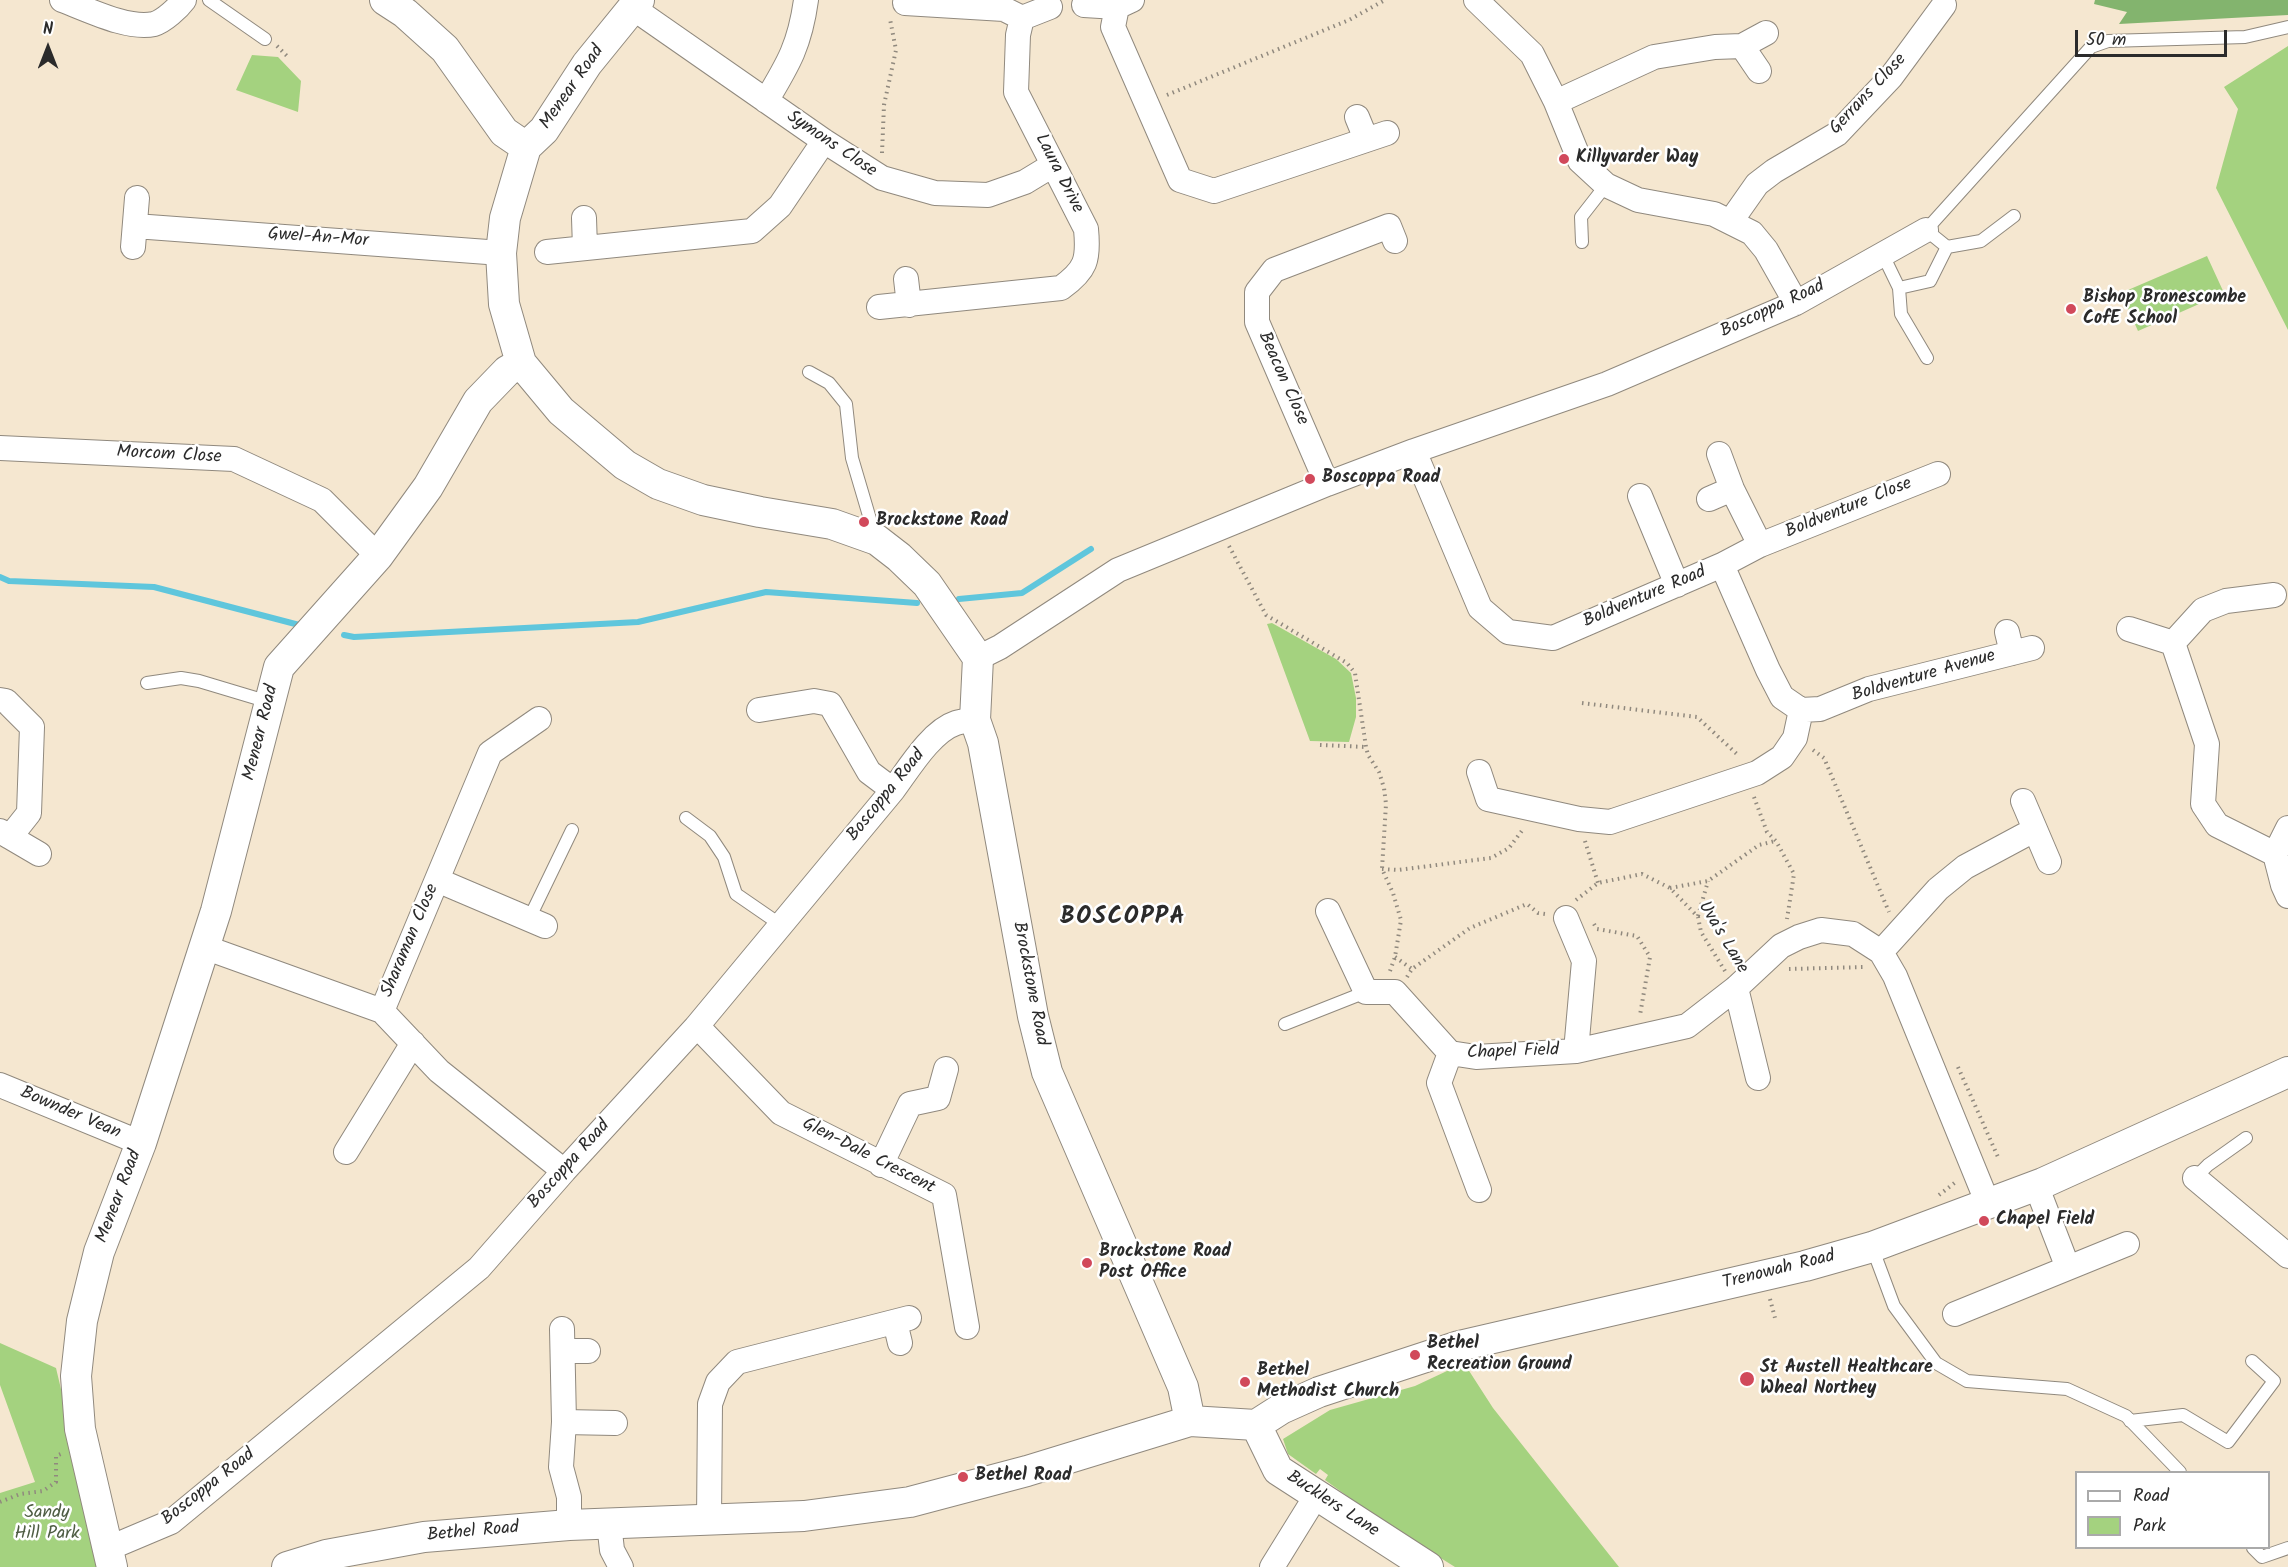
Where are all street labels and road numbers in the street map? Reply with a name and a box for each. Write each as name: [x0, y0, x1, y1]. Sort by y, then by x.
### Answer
street label: Menear Road: [536, 42, 610, 134]
street label: Gerrans Close: [1826, 50, 1912, 140]
street label: Symons Close: [782, 107, 880, 183]
street label: Laura Drive: [1029, 131, 1087, 217]
street label: Gwel-An-Mor: [267, 225, 369, 253]
street label: Boscoppa Road: [1717, 276, 1829, 344]
street label: Beacon Close: [1252, 329, 1312, 429]
street label: Morcom Close: [116, 442, 222, 470]
street label: Boldventure Close: [1783, 474, 1915, 544]
street label: Boldventure Road: [1580, 562, 1710, 634]
street label: Boldventure Avenue: [1850, 646, 1998, 708]
street label: Menear Road: [240, 683, 284, 783]
street label: Boscoppa Road: [843, 746, 931, 846]
street label: Sharaman Close: [377, 881, 445, 1001]
street label: Uva's Lane: [1692, 898, 1752, 978]
street label: Brockstone Road: [1006, 920, 1052, 1048]
street label: Chapel Field: [1466, 1041, 1560, 1065]
street label: Bownder Vean: [16, 1083, 124, 1145]
street label: Glen-Dale Crescent: [798, 1114, 938, 1200]
street label: Boscoppa Road: [524, 1116, 616, 1214]
street label: Menear Road: [92, 1148, 148, 1246]
street label: Trenowah Road: [1721, 1247, 1837, 1295]
street label: Boscoppa Road: [158, 1445, 260, 1531]
street label: Bucklers Lane: [1282, 1467, 1382, 1543]
street label: Bethel Road: [426, 1518, 520, 1548]

